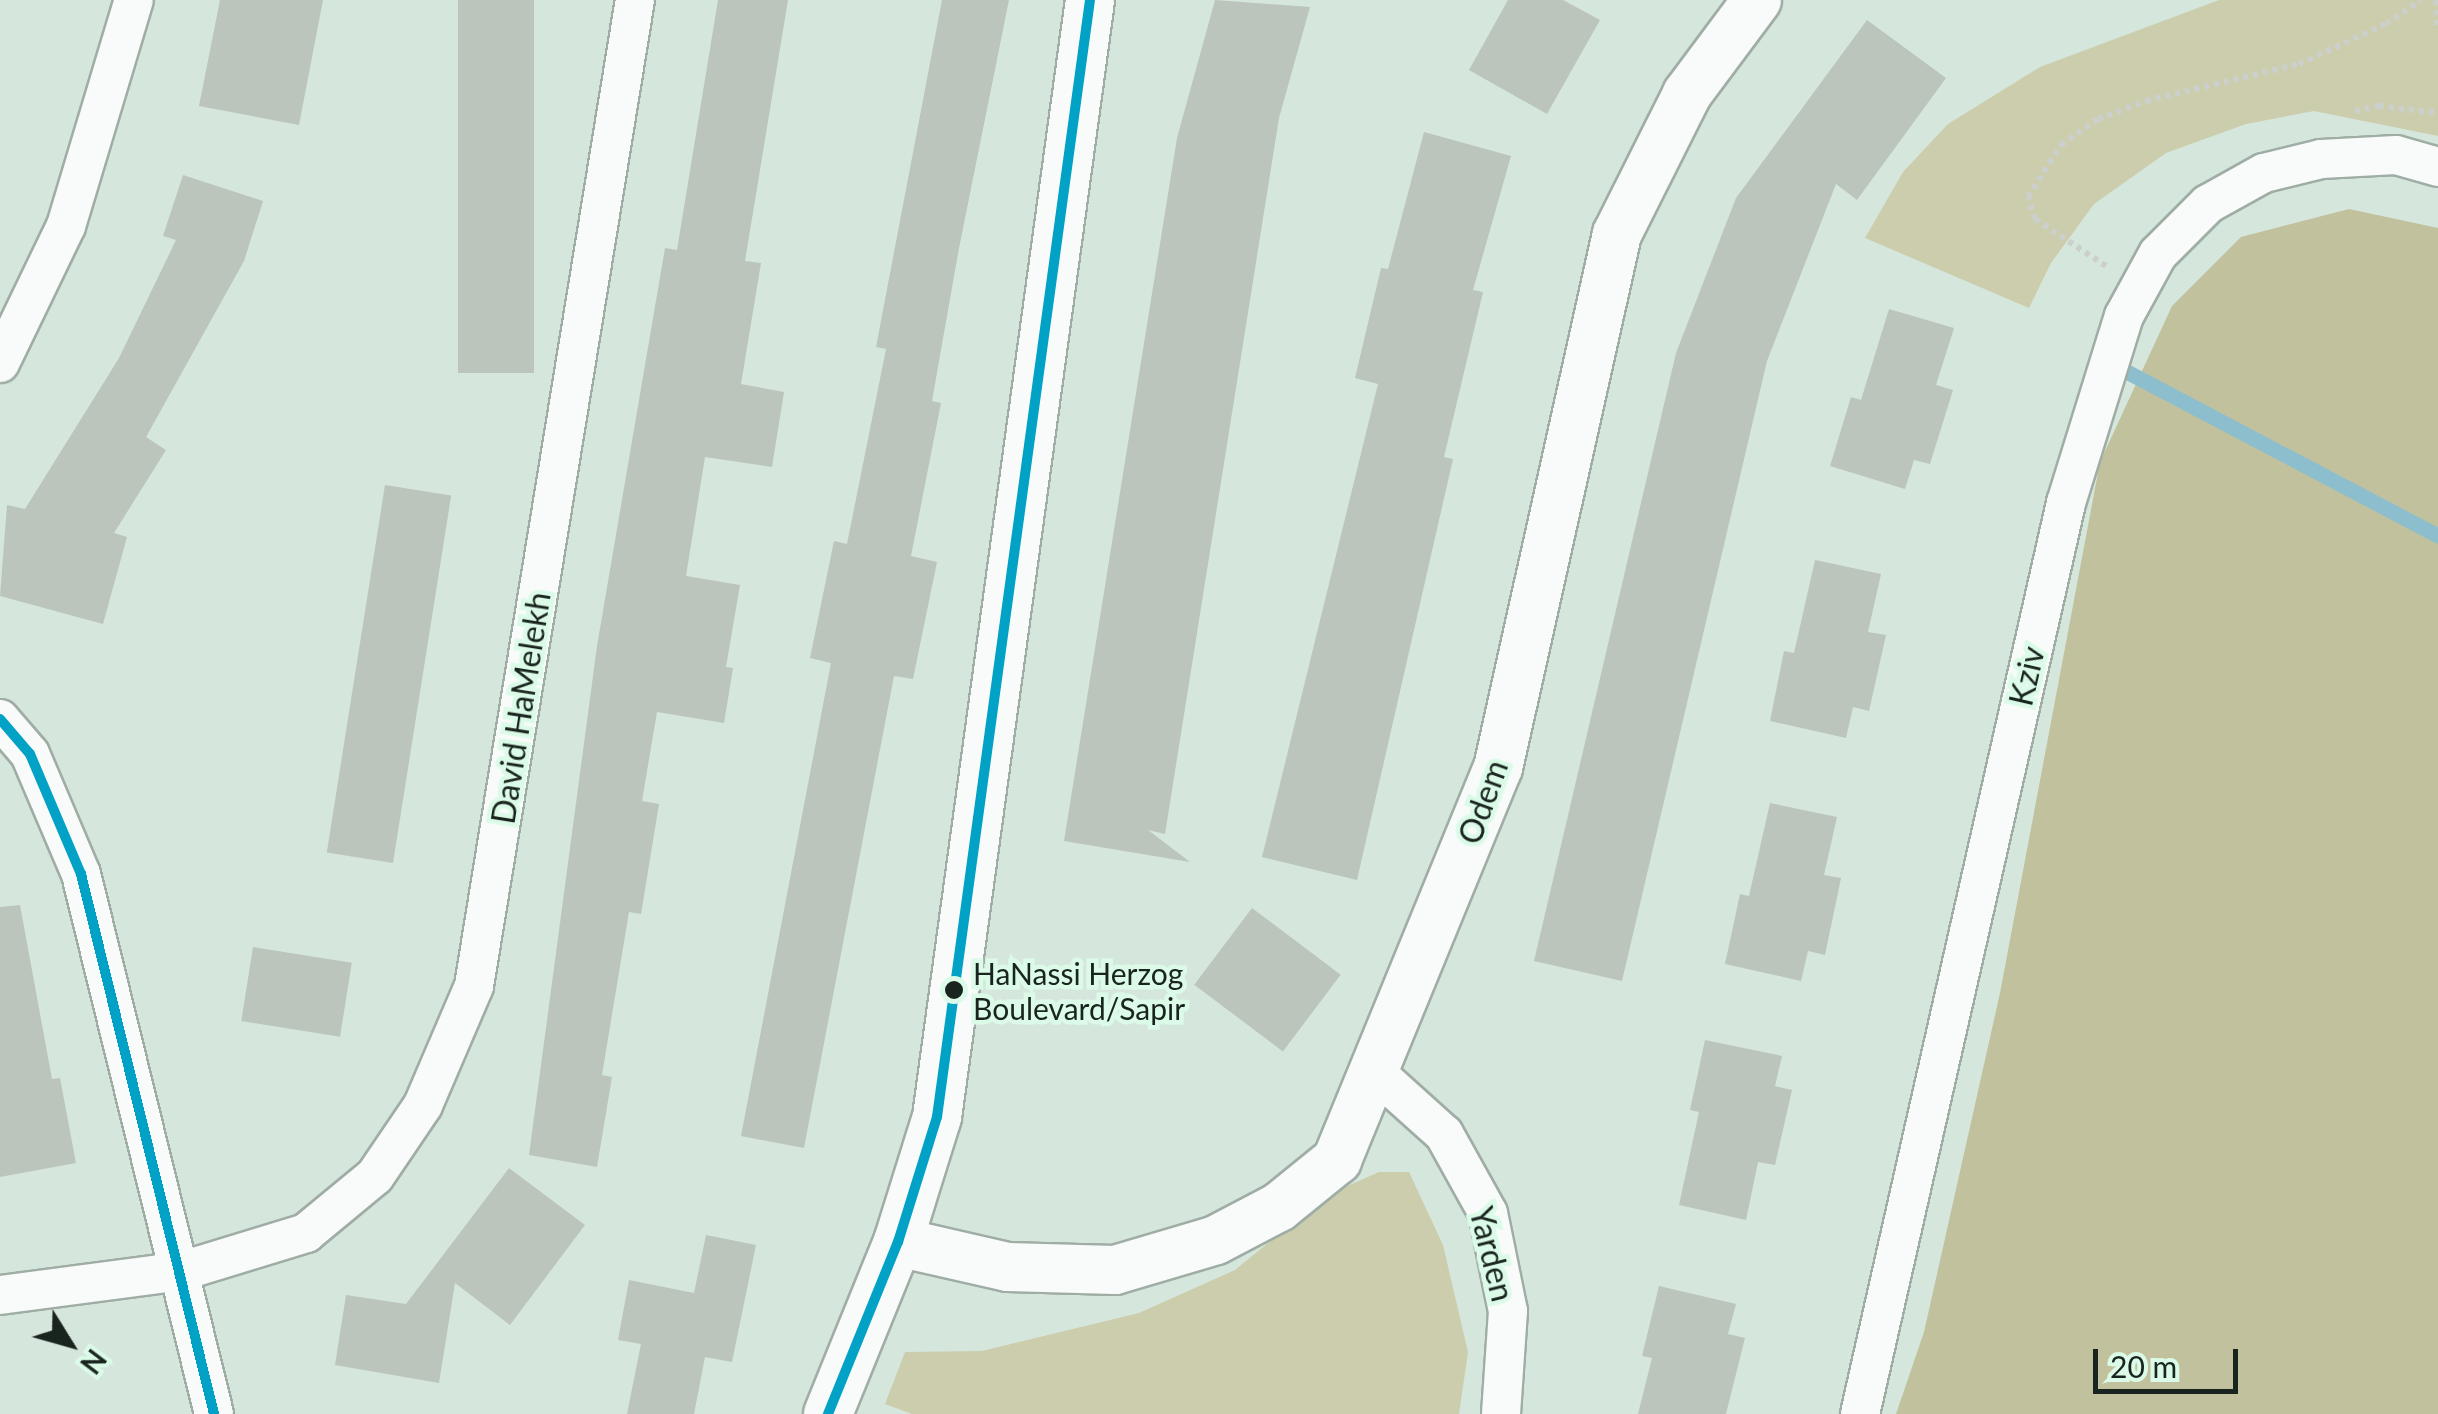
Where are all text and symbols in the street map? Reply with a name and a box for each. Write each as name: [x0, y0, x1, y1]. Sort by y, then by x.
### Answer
street label: David HaMelekh: [484, 589, 558, 827]
street label: Kziv: [2002, 643, 2052, 709]
street label: Odem: [1450, 755, 1516, 849]
place label: HaNassi Herzog Boulevard/Sapir: [973, 955, 1185, 1026]
marker: HaNassi Herzog Boulevard/Sapir: [944, 980, 964, 1000]
street label: Yarden: [1462, 1203, 1522, 1305]
north arrow: [20, 1294, 120, 1394]
scale bar: [2098, 1329, 2243, 1391]
text: N: [74, 1343, 114, 1381]
text: 20 m: [2110, 1348, 2177, 1384]

